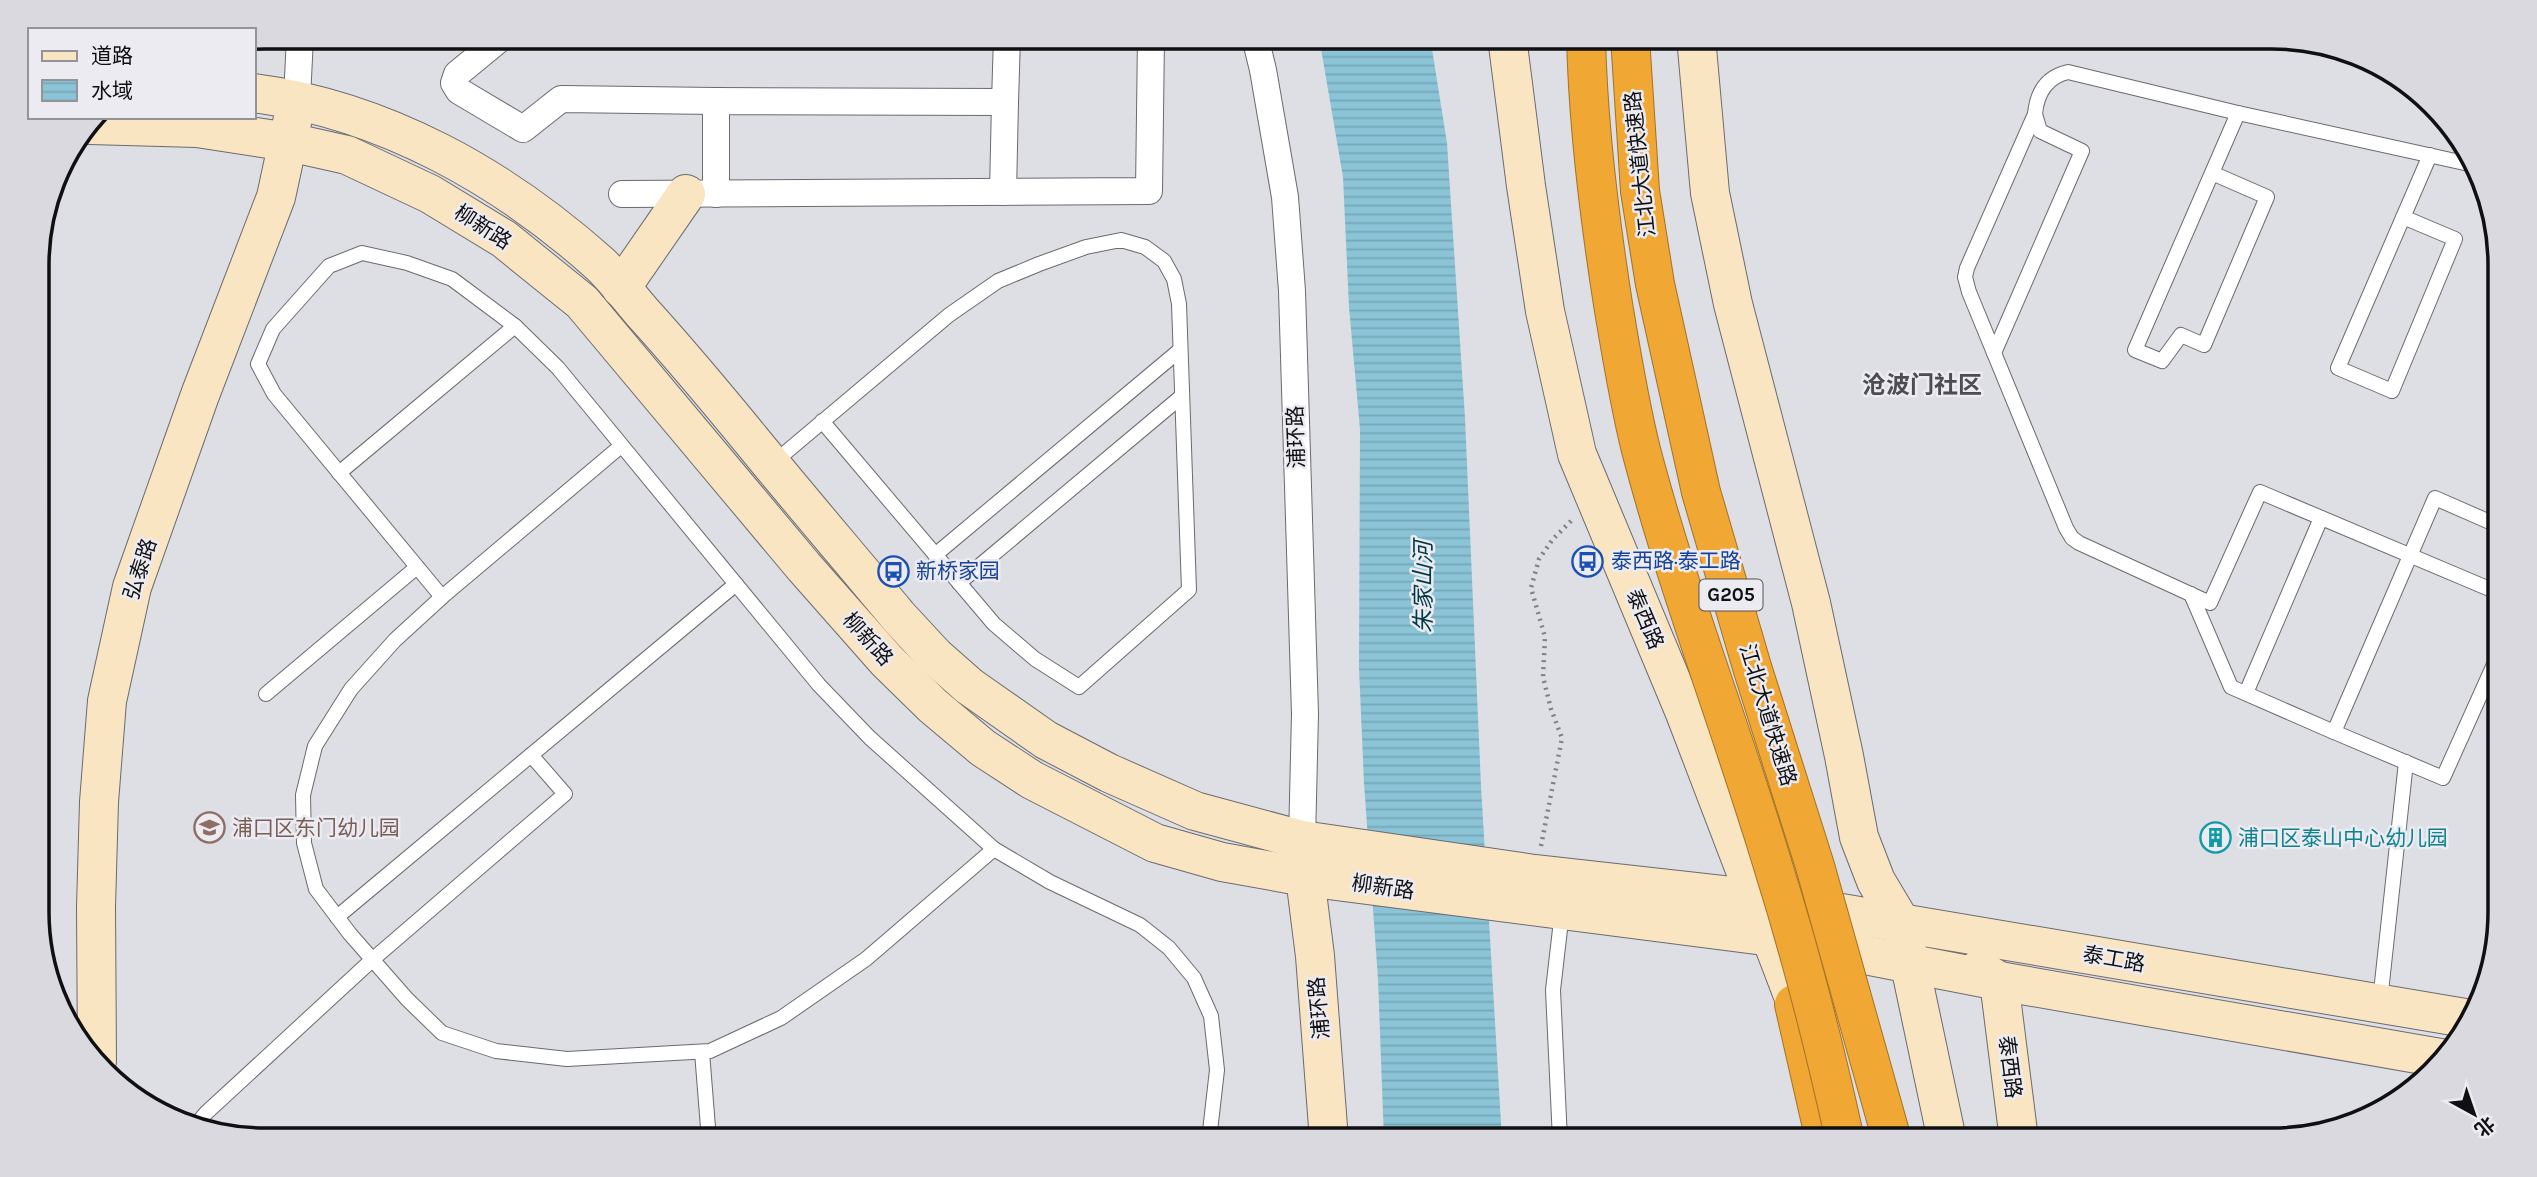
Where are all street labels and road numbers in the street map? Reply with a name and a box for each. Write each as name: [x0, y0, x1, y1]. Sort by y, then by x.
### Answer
street label: 江北大道快速路: [1620, 90, 1660, 238]
street label: 柳新路: [450, 200, 516, 254]
street label: 浦环路: [1283, 405, 1309, 469]
street label: 弘泰路: [119, 535, 161, 603]
road number: G205: [1700, 580, 1762, 610]
street label: 泰西路: [1622, 585, 1668, 653]
street label: 柳新路: [838, 608, 898, 670]
street label: 江北大道快速路: [1735, 641, 1801, 789]
street label: 柳新路: [1350, 871, 1416, 903]
street label: 泰工路: [2081, 942, 2147, 976]
street label: 浦环路: [1304, 976, 1334, 1040]
street label: 泰西路: [1994, 1034, 2026, 1100]

